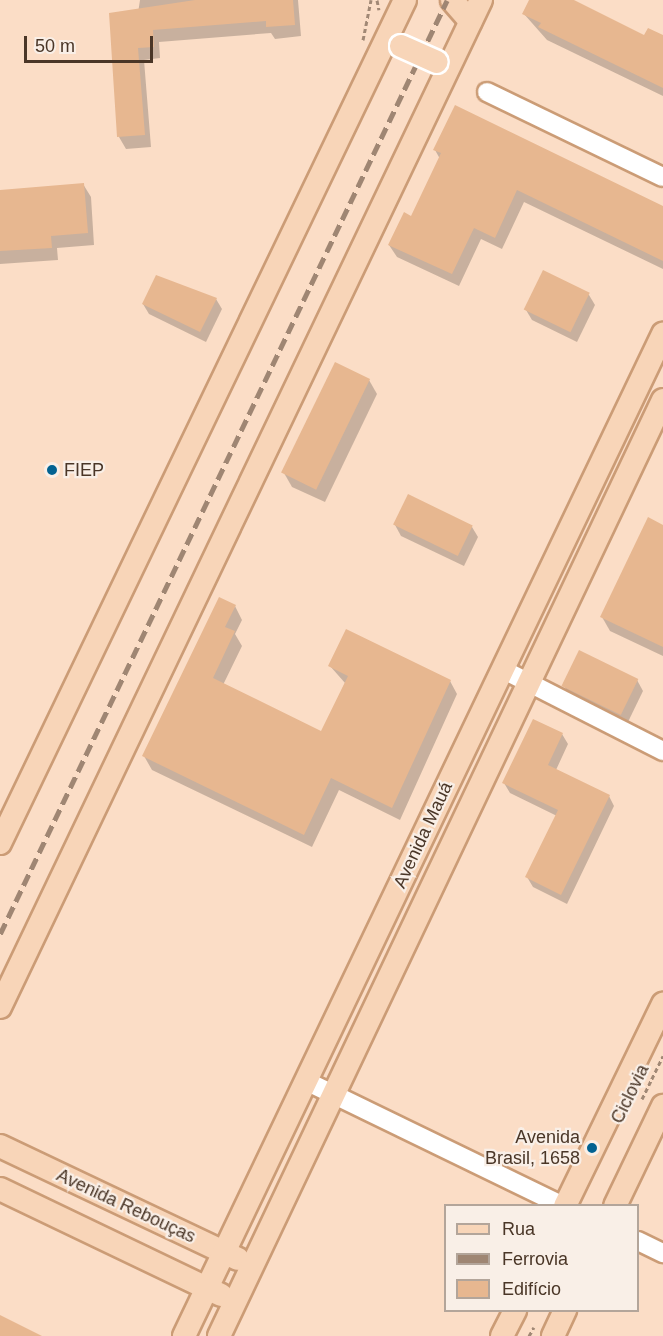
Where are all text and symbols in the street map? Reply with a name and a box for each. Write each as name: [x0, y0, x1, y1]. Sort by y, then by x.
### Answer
scale bar: [27, 24, 156, 62]
text: 50 m: [35, 36, 75, 56]
place label: FIEP: [64, 459, 104, 481]
marker: FIEP: [45, 463, 59, 477]
street label: Avenida Mauá: [389, 778, 457, 892]
street label: Ciclovia: [606, 1061, 654, 1127]
place label: Avenida Brasil, 1658: [485, 1127, 580, 1170]
marker: Avenida Brasil, 1658: [585, 1141, 599, 1155]
street label: Avenida Rebouças: [53, 1164, 199, 1248]
legend: [444, 1204, 639, 1312]
text: Rua: [502, 1219, 535, 1239]
text: Ferrovia: [502, 1249, 568, 1269]
text: Edifício: [502, 1279, 561, 1299]

